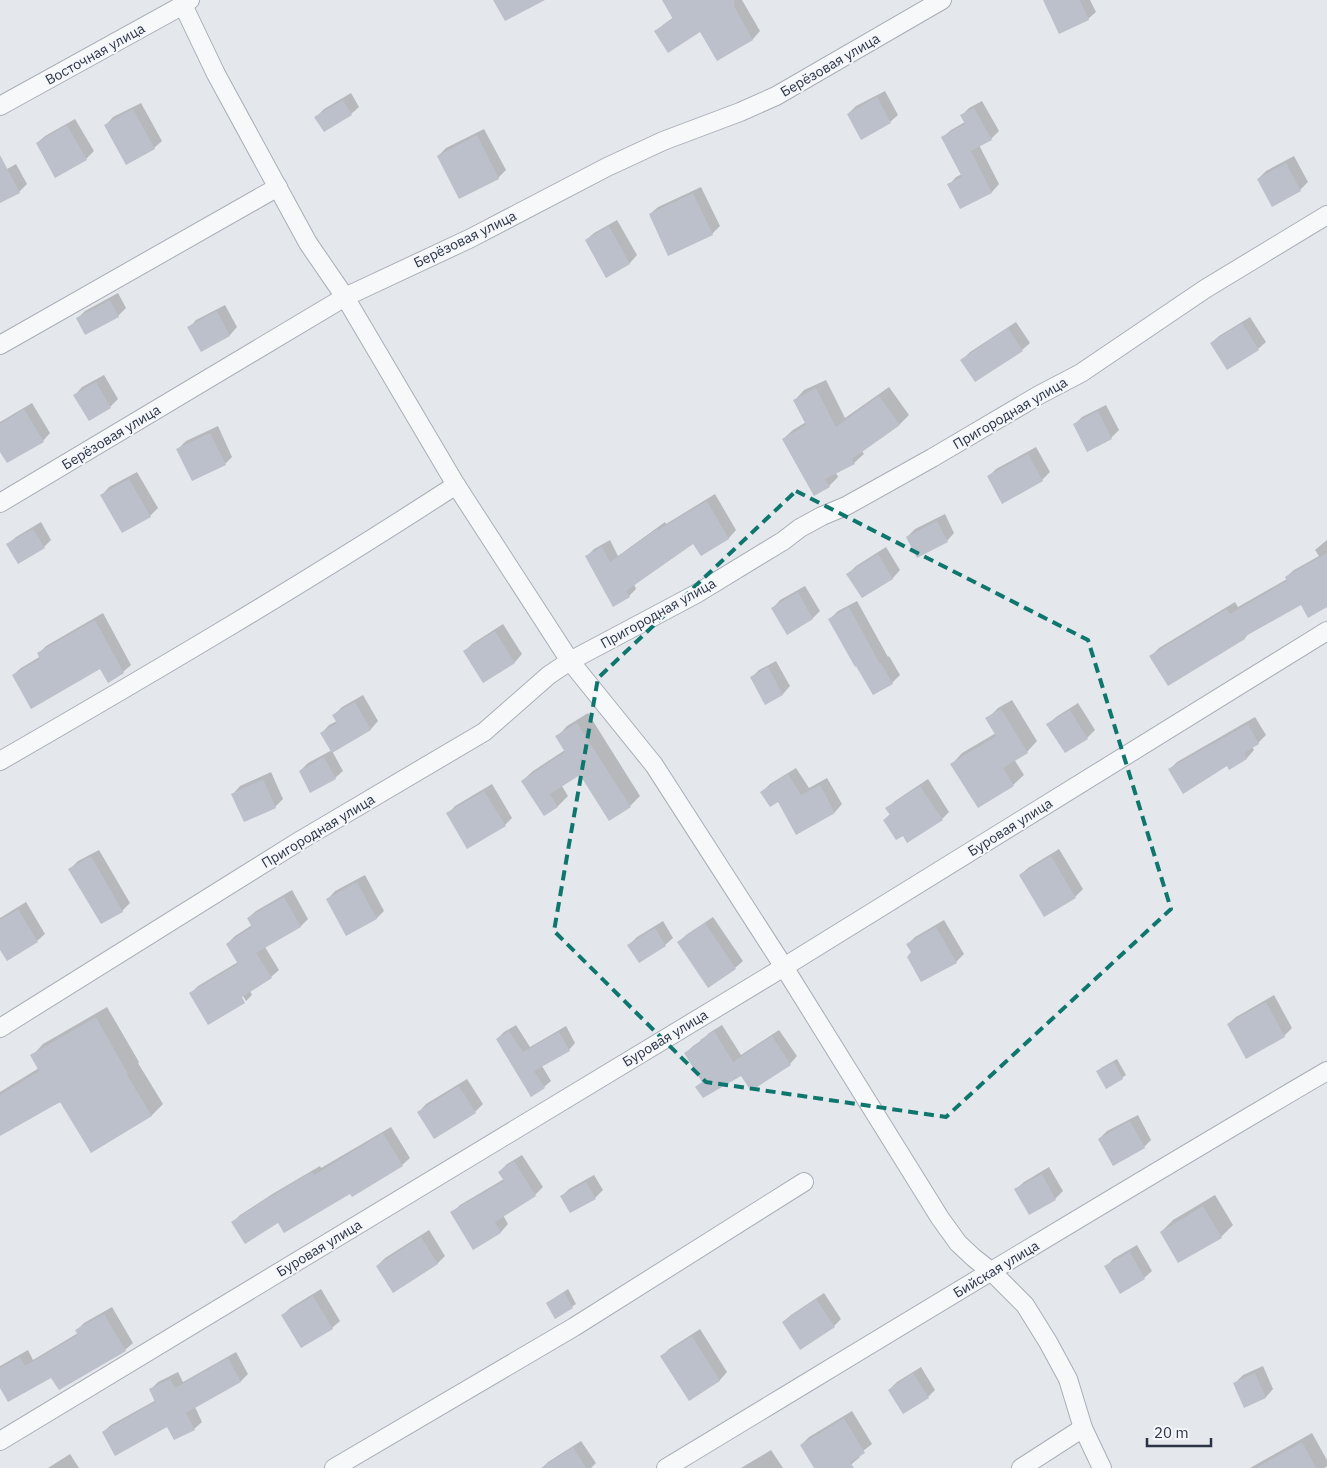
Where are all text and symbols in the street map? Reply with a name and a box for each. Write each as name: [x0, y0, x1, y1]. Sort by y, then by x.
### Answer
street label: Восточная улица: [42, 19, 148, 89]
street label: Берёзовая улица: [777, 29, 883, 101]
street label: Берёзовая улица: [411, 206, 520, 272]
street label: Пригородная улица: [950, 373, 1071, 453]
street label: Берёзовая улица: [58, 400, 164, 474]
street label: Пригородная улица: [597, 574, 719, 652]
street label: Пригородная улица: [258, 790, 378, 872]
street label: Буровая улица: [964, 794, 1056, 860]
street label: Буровая улица: [619, 1005, 711, 1071]
street label: Буровая улица: [273, 1215, 365, 1281]
street label: Бийская улица: [950, 1236, 1043, 1302]
scale bar: [1147, 1416, 1211, 1448]
text: 20 m: [1154, 1423, 1189, 1442]

